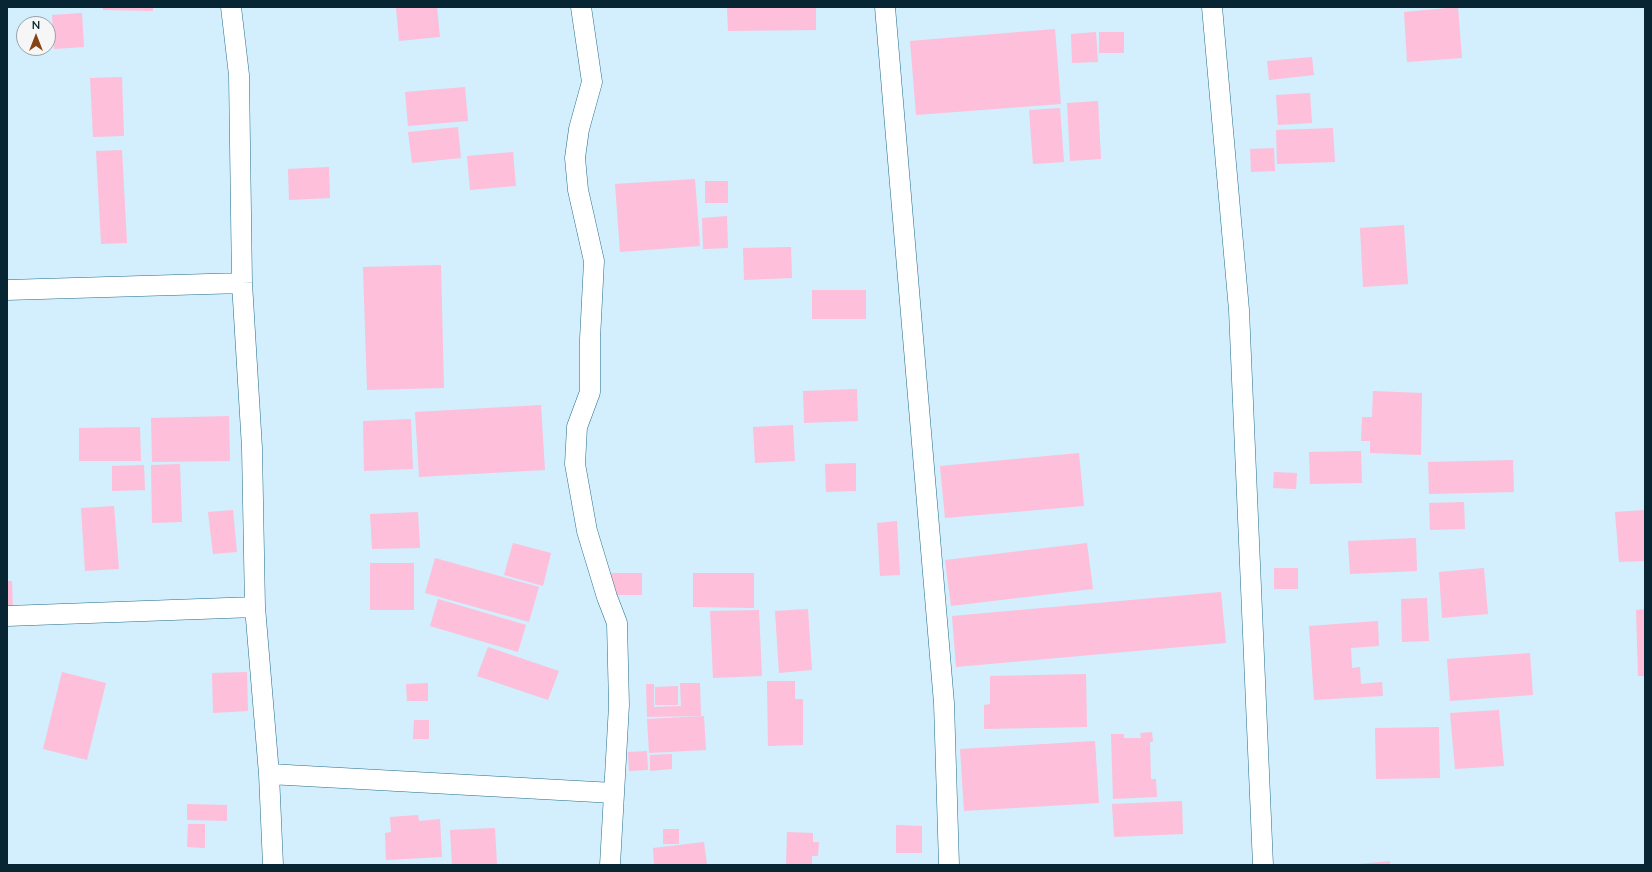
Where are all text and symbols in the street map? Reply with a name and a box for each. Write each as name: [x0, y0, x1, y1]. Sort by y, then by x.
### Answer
north arrow: [16, 16, 56, 56]
text: N: [32, 18, 40, 31]

